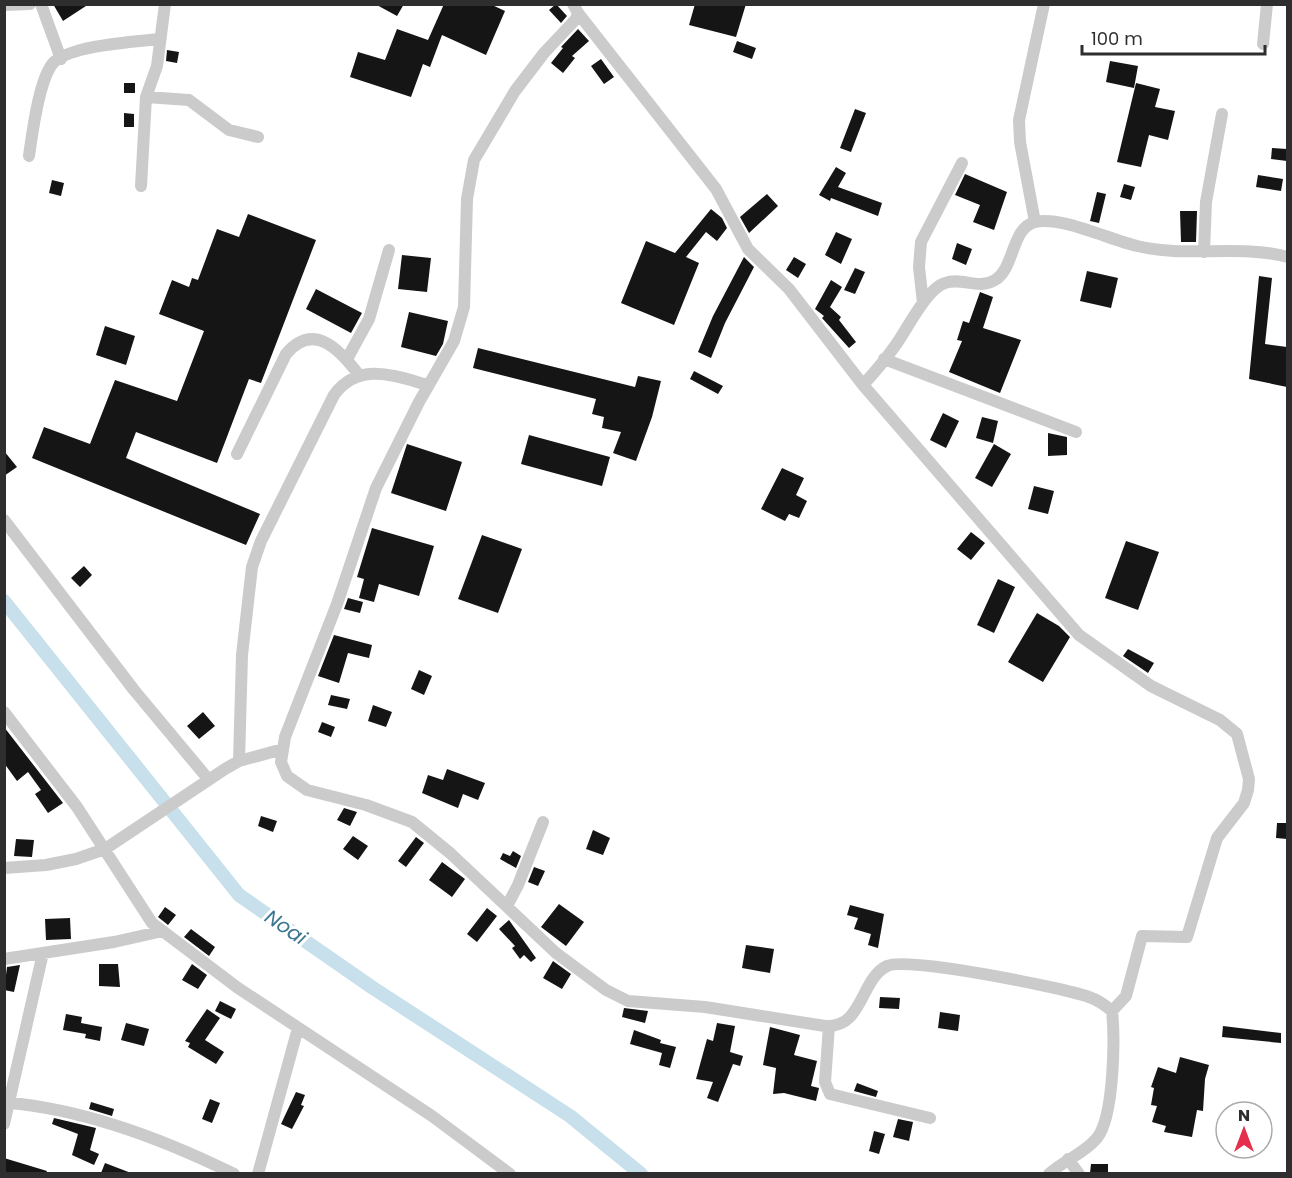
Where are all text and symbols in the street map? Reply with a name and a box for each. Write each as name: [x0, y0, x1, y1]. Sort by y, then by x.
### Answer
scale bar: [1082, 18, 1265, 56]
text: 100 m: [1091, 26, 1143, 51]
water label: Noai: [259, 903, 313, 952]
north arrow: [1214, 1100, 1274, 1160]
text: N: [1238, 1104, 1250, 1127]

